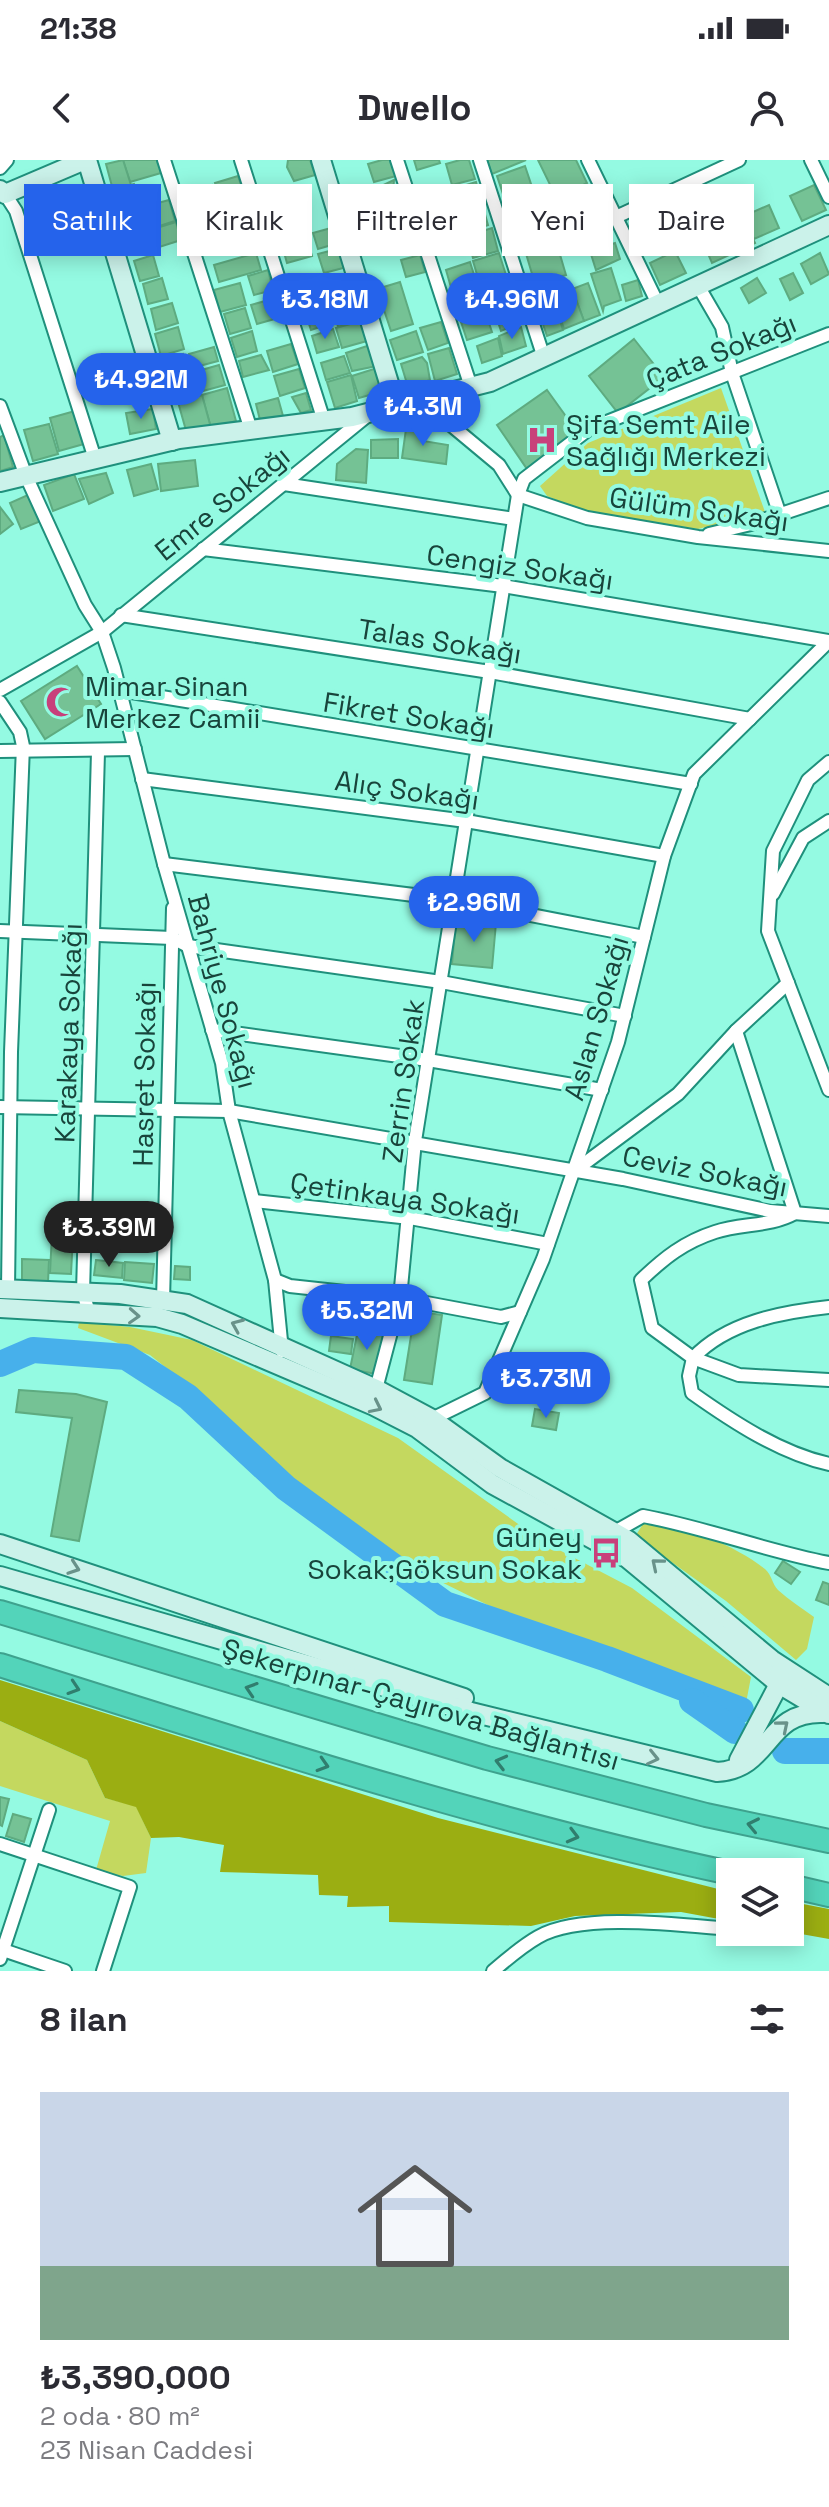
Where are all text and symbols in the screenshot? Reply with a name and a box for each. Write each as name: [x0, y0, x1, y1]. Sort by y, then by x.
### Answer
text: 21:38: [40, 9, 117, 48]
text: Dwello: [357, 85, 472, 131]
icon: back: [40, 86, 84, 130]
icon: person: [745, 86, 789, 130]
chip: Satılık: [24, 184, 161, 256]
chip: Kiralık: [177, 184, 312, 256]
chip: Filtreler: [328, 184, 486, 256]
chip: Yeni: [502, 184, 613, 256]
chip: Daire: [629, 184, 754, 256]
pin: ₺3.18M: [260, 273, 390, 341]
pin: ₺4.96M: [447, 273, 577, 341]
text: ₺3.18M: [281, 282, 369, 316]
text: ₺4.96M: [464, 282, 560, 316]
street label: Çata Sokağı: [641, 305, 801, 397]
pin: ₺4.92M: [76, 353, 206, 421]
text: ₺4.92M: [94, 362, 188, 396]
pin: ₺4.3M: [367, 380, 479, 448]
text: ₺4.3M: [383, 389, 463, 423]
place label: Şifa Semt Aile Sağlığı Merkezi: [566, 406, 766, 474]
hospital icon: Şifa Semt Aile Sağlığı Merkezi: [525, 423, 559, 457]
street label: Emre Sokağı: [147, 438, 297, 568]
street label: Gülüm Sokağı: [607, 479, 791, 539]
street label: Cengiz Sokağı: [424, 536, 616, 598]
street label: Talas Sokağı: [356, 610, 524, 672]
place label: Mimar Sinan Merkez Camii: [85, 668, 260, 736]
street label: Fikret Sokağı: [321, 684, 497, 746]
mosque icon: Mimar Sinan Merkez Camii: [44, 685, 78, 719]
street label: Alıç Sokağı: [333, 762, 481, 818]
pin: ₺2.96M: [409, 876, 539, 944]
text: ₺2.96M: [427, 885, 521, 919]
street label: Bahriye Sokağı: [180, 890, 266, 1092]
street label: Karakaya Sokağı: [46, 922, 90, 1144]
street label: Aslan Sokağı: [555, 932, 637, 1104]
street label: Hasret Sokağı: [124, 981, 164, 1167]
street label: Zerrin Sokak: [374, 997, 432, 1165]
street label: Ceviz Sokağı: [619, 1137, 791, 1205]
street label: Çetinkaya Sokağı: [288, 1164, 522, 1232]
pin: ₺3.39M: [44, 1201, 174, 1269]
text: ₺3.39M: [62, 1210, 156, 1244]
pin: ₺5.32M: [302, 1284, 432, 1352]
text: ₺5.32M: [320, 1293, 414, 1327]
one-way arrow: [128, 1307, 141, 1324]
one-way arrow: [231, 1319, 245, 1335]
pin: ₺3.73M: [481, 1352, 611, 1420]
text: ₺3.73M: [500, 1361, 592, 1395]
one-way arrow: [367, 1397, 382, 1413]
place label: Güney Sokak;Göksun Sokak: [307, 1519, 582, 1587]
bus stop icon: Güney Sokak;Göksun Sokak: [589, 1536, 623, 1570]
one-way arrow: [66, 1558, 80, 1575]
one-way arrow: [652, 1559, 666, 1574]
street label: Şekerpınar-Çayırova Bağlantısı: [218, 1630, 624, 1778]
one-way arrow: [67, 1679, 81, 1695]
one-way arrow: [245, 1682, 259, 1698]
one-way arrow: [774, 1721, 788, 1736]
one-way arrow: [646, 1749, 659, 1766]
one-way arrow: [494, 1754, 508, 1771]
one-way arrow: [315, 1756, 329, 1772]
one-way arrow: [746, 1818, 759, 1835]
one-way arrow: [566, 1826, 579, 1843]
map controls: [716, 1858, 804, 1946]
button: layers: [716, 1858, 804, 1946]
icon: filters: [745, 1997, 789, 2041]
text: 8 ilan: [40, 1998, 128, 2041]
icon: home: [343, 2144, 487, 2288]
text: ₺3,390,000: [40, 2356, 231, 2399]
text: 2 oda · 80 m²: [40, 2399, 200, 2433]
text: 23 Nisan Caddesi: [40, 2433, 253, 2467]

